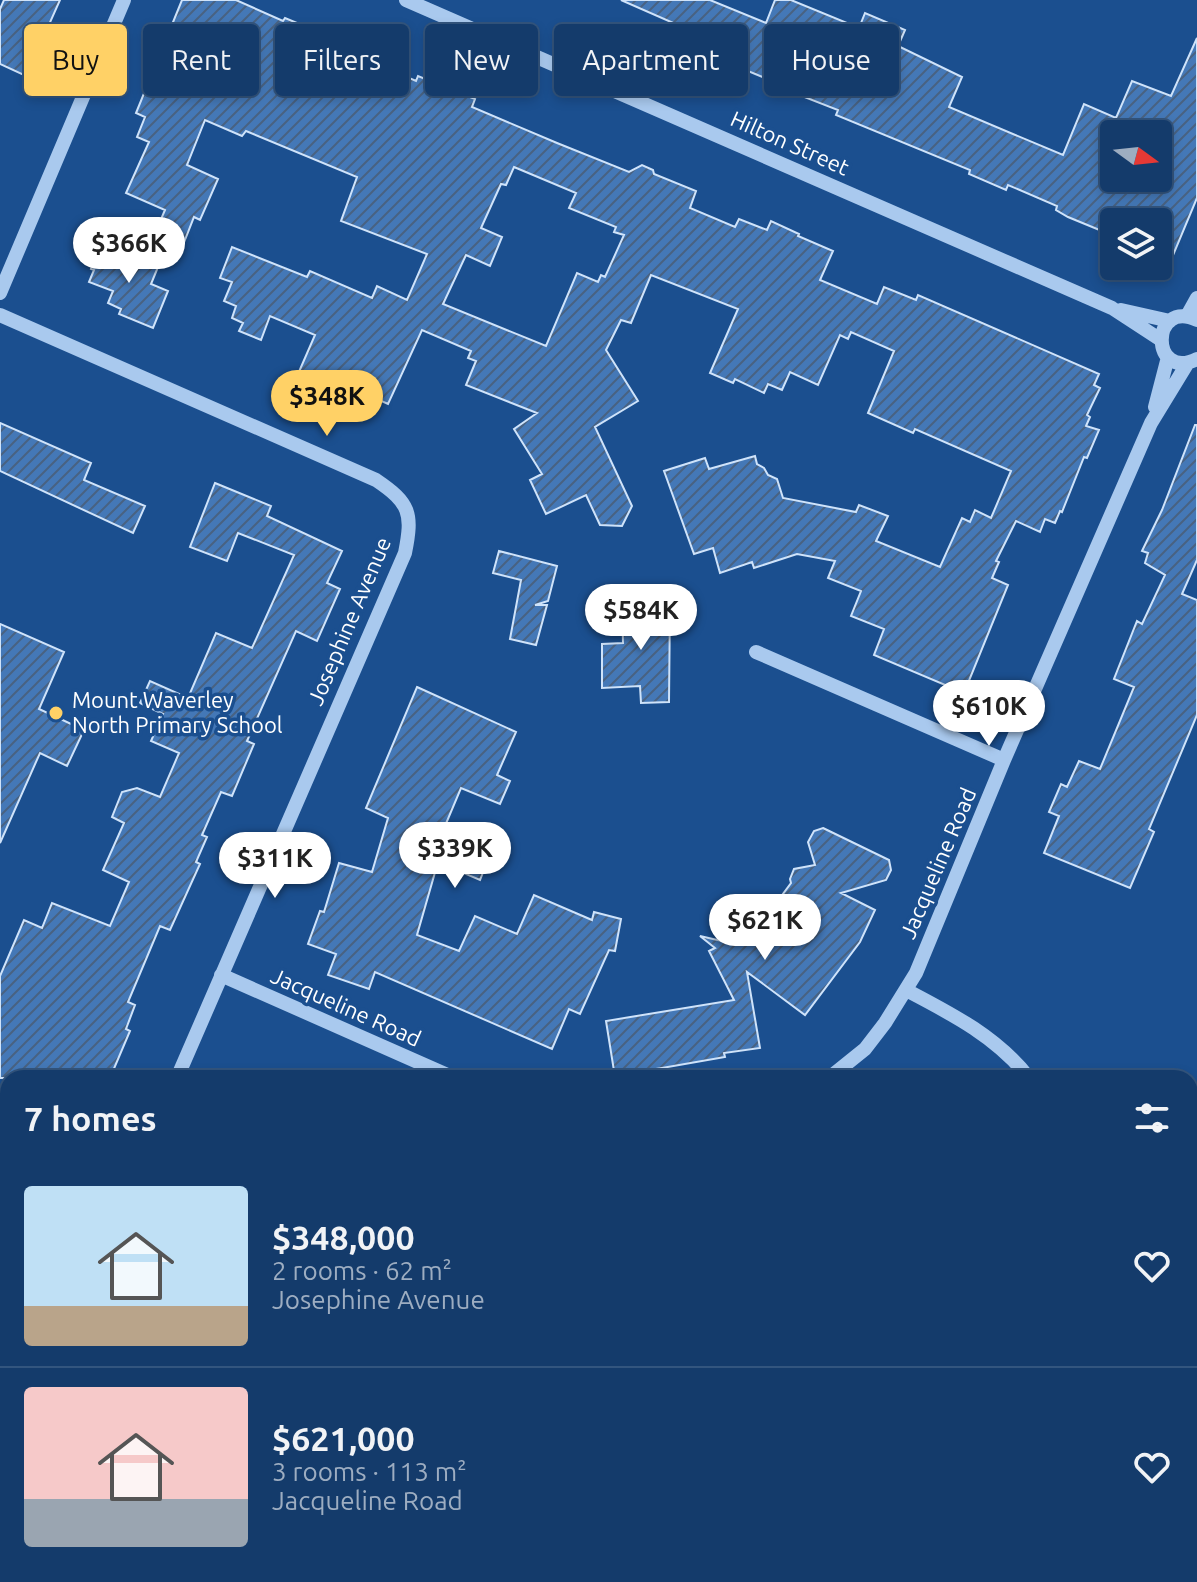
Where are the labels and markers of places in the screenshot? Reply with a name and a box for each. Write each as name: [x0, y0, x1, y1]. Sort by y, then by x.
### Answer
pin: $366K: [73, 217, 185, 285]
pin: $348K: [271, 370, 383, 438]
pin: $584K: [585, 584, 697, 652]
pin: $610K: [933, 680, 1045, 748]
place label: Mount Waverley North Primary School: [72, 687, 283, 737]
marker: Mount Waverley North Primary School: [47, 704, 65, 722]
pin: $339K: [399, 822, 511, 890]
pin: $311K: [219, 832, 331, 900]
pin: $621K: [709, 894, 821, 962]

